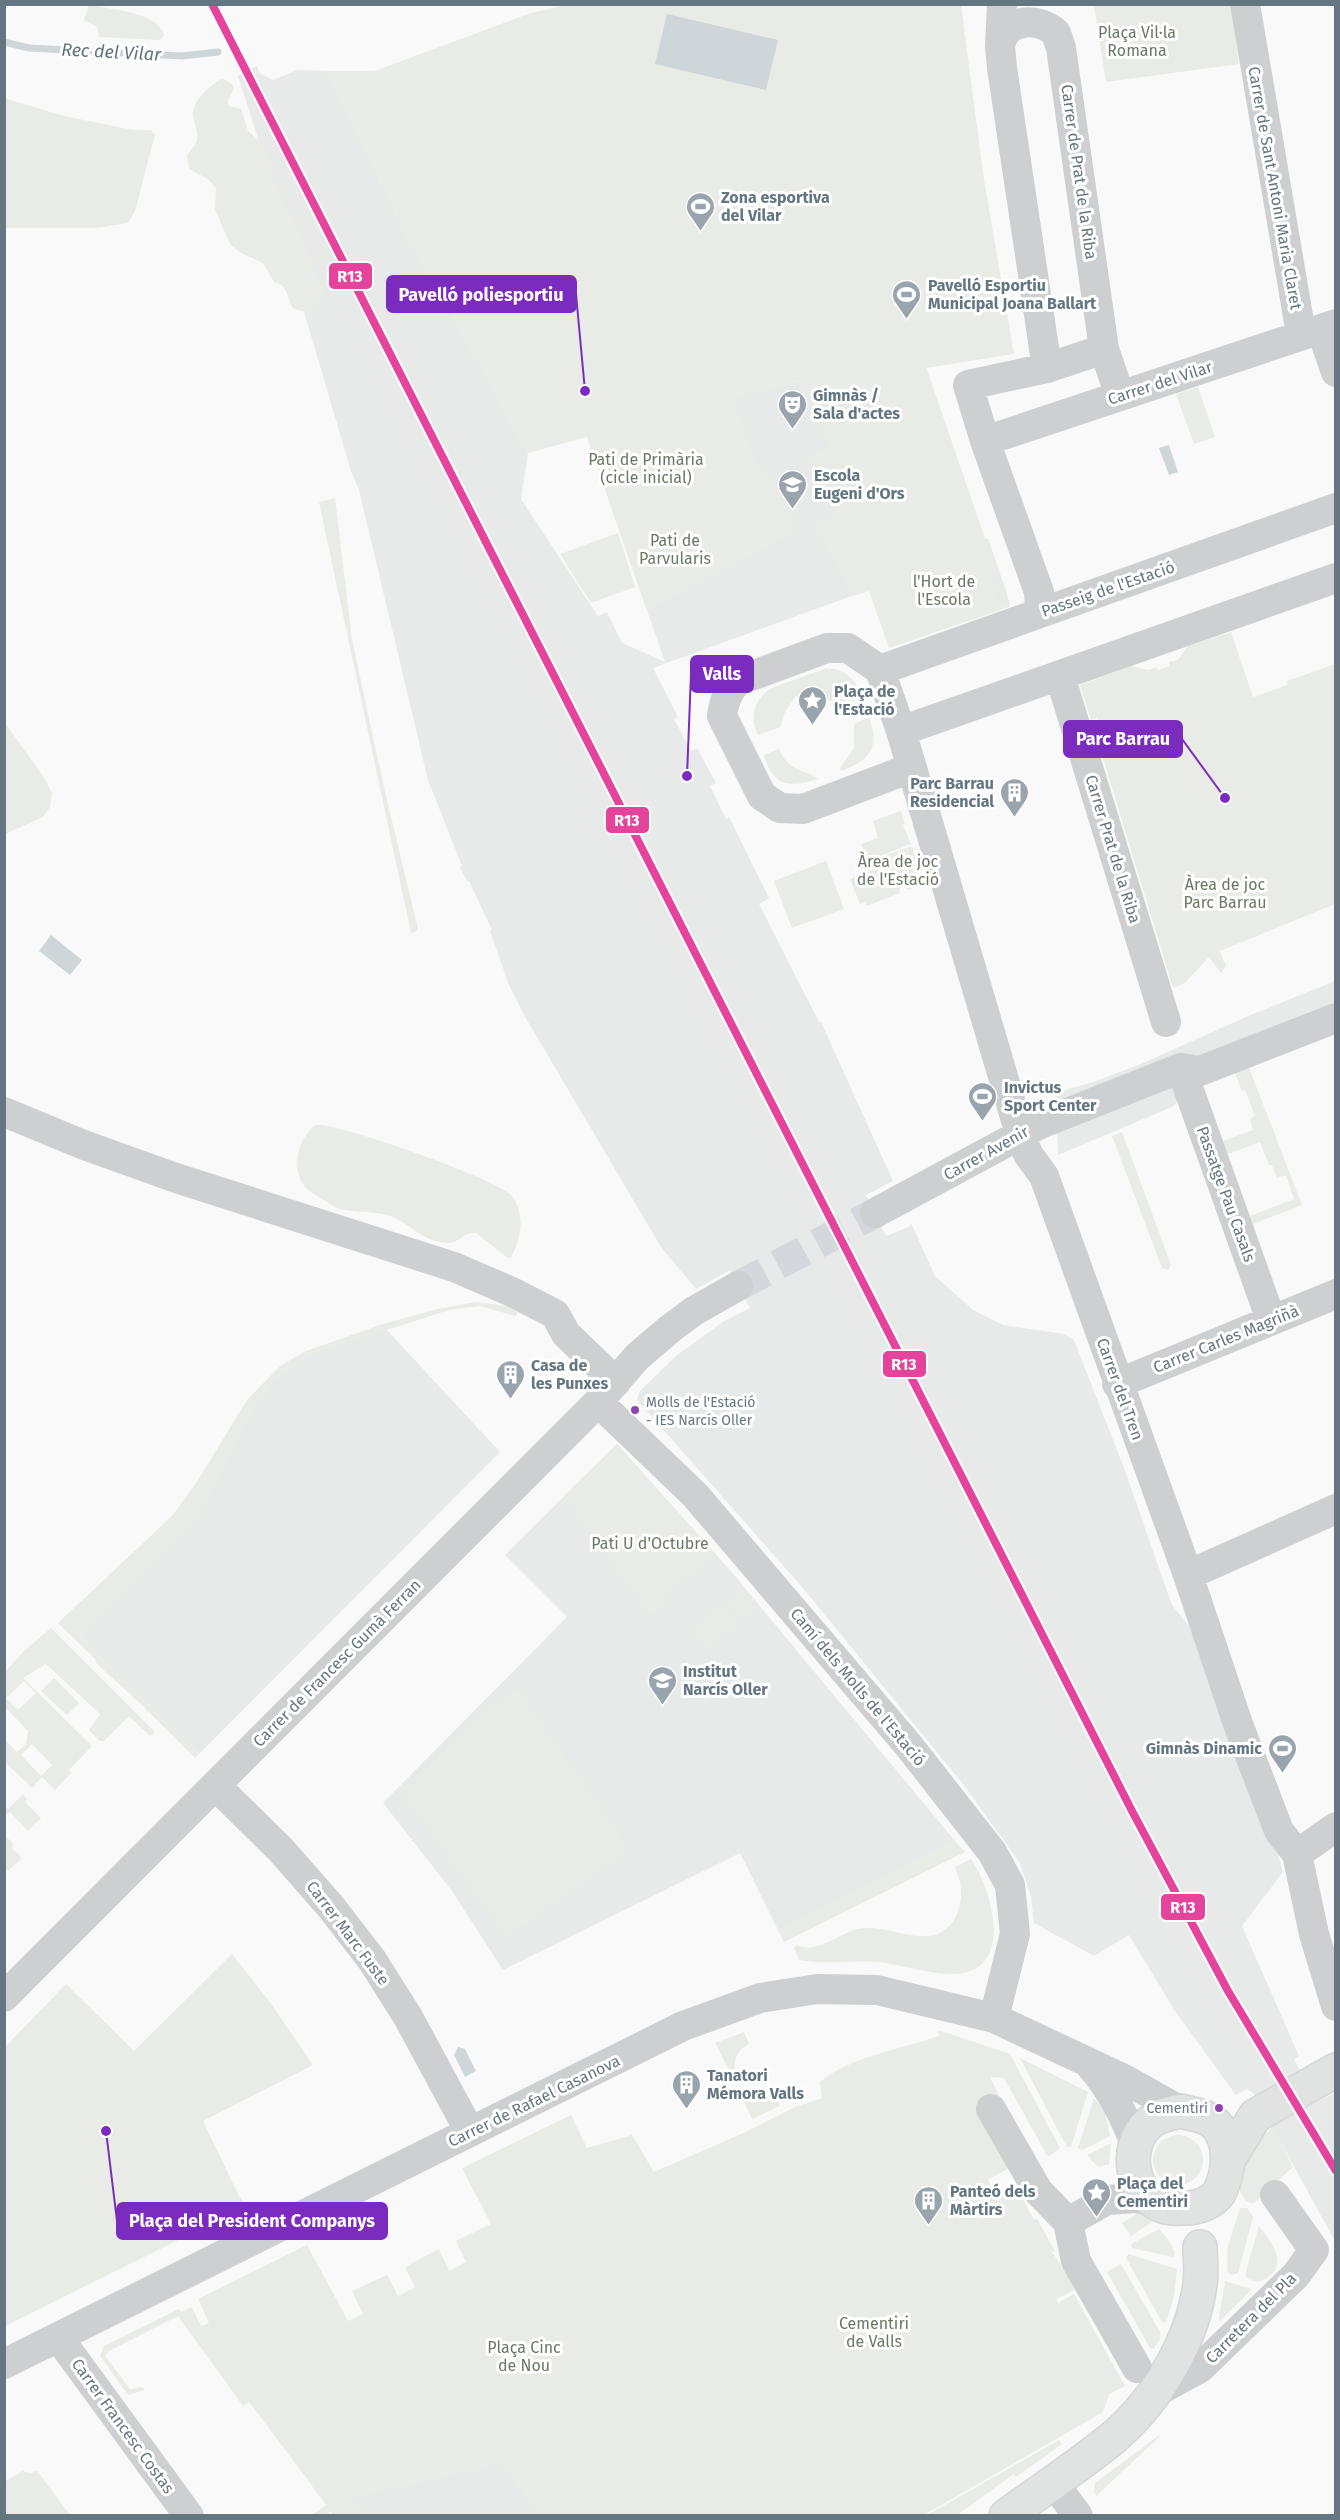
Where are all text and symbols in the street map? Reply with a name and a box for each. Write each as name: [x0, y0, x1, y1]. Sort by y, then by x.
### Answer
park label: Plaça Vil·la Romana: [1098, 23, 1176, 60]
water label: Rec del Vilar: [61, 38, 163, 66]
street label: Carrer de Sant Antoni Maria Claret: [1244, 65, 1306, 311]
street label: Carrer de Prat de la Riba: [1057, 83, 1101, 261]
place label: Zona esportiva del Vilar: [721, 188, 830, 225]
sports icon: Zona esportiva del Vilar: [684, 190, 716, 232]
line badge: R13: [328, 262, 373, 290]
text: R13: [337, 267, 363, 286]
callout: Pavelló poliesportiu: [387, 276, 576, 312]
place label: Pavelló Esportiu Municipal Joana Ballart: [928, 276, 1097, 313]
sports icon: Pavelló Esportiu Municipal Joana Ballart: [891, 278, 923, 320]
text: Pavelló poliesportiu: [399, 284, 563, 306]
street label: Carrer del Vilar: [1105, 357, 1215, 409]
place label: Gimnàs / Sala d'actes: [813, 386, 900, 423]
theatre icon: Gimnàs / Sala d'actes: [776, 388, 808, 430]
park label: Pati de Primària (cicle inicial): [588, 450, 704, 487]
place label: Escola Eugeni d'Ors: [814, 466, 905, 503]
school or university icon: Escola Eugeni d'Ors: [777, 468, 809, 510]
park label: Pati de Parvularis: [639, 531, 711, 568]
street label: Passeig de l'Estació: [1039, 557, 1177, 621]
park label: l'Hort de l'Escola: [913, 572, 975, 609]
callout: Valls: [691, 656, 753, 692]
text: Valls: [702, 663, 742, 685]
place label: Plaça de l'Estació: [834, 682, 896, 719]
place icon: Plaça de l'Estació: [797, 684, 829, 726]
callout: Parc Barrau: [1064, 721, 1182, 757]
text: Parc Barrau: [1076, 728, 1170, 750]
street label: Carrer Prat de la Riba: [1081, 773, 1145, 925]
place label: Parc Barrau Residencial: [910, 774, 994, 811]
building icon: Parc Barrau Residencial: [999, 776, 1031, 818]
line badge: R13: [605, 806, 650, 834]
text: R13: [614, 811, 640, 830]
park label: Àrea de joc de l'Estació: [857, 851, 939, 889]
park label: Àrea de joc Parc Barrau: [1184, 874, 1266, 912]
place label: Invictus Sport Center: [1004, 1078, 1097, 1115]
sports icon: Invictus Sport Center: [967, 1080, 999, 1122]
street label: Carrer Avenir: [940, 1121, 1033, 1184]
street label: Passatge Pau Casals: [1193, 1124, 1259, 1264]
street label: Carrer Carles Magriñà: [1150, 1301, 1302, 1377]
street label: Carrer del Tren: [1093, 1335, 1147, 1443]
line badge: R13: [882, 1350, 927, 1378]
text: R13: [891, 1355, 917, 1374]
place label: Casa de les Punxes: [531, 1356, 608, 1393]
building icon: Casa de les Punxes: [494, 1358, 526, 1400]
place label: Molls de l'Estació - IES Narcís Oller: [646, 1394, 756, 1429]
marker: Molls de l'Estació - IES Narcís Oller: [629, 1404, 641, 1416]
park label: Pati U d'Octubre: [591, 1534, 709, 1553]
street label: Carrer de Francesc Gumà Ferran: [249, 1575, 425, 1751]
street label: Camí dels Molls de l'Estació: [786, 1604, 930, 1770]
place label: Institut Narcís Oller: [683, 1662, 768, 1699]
school or university icon: Institut Narcís Oller: [646, 1664, 678, 1706]
sports icon: Gimnàs Dinamic: [1267, 1732, 1299, 1774]
place label: Gimnàs Dinamic: [1146, 1739, 1262, 1758]
street label: Carrer Marc Fuste: [303, 1877, 393, 1989]
line badge: R13: [1160, 1893, 1206, 1921]
text: R13: [1170, 1898, 1196, 1917]
street label: Carrer de Rafael Casanova: [445, 2051, 623, 2151]
place label: Tanatori Mémora Valls: [707, 2066, 804, 2103]
building icon: Tanatori Mémora Valls: [670, 2068, 702, 2110]
place label: Cementiri: [1147, 2100, 1208, 2117]
marker: Cementiri: [1213, 2102, 1225, 2114]
place label: Plaça del Cementiri: [1117, 2174, 1188, 2211]
place icon: Plaça del Cementiri: [1080, 2176, 1112, 2218]
place label: Panteó dels Màrtirs: [950, 2182, 1036, 2219]
building icon: Panteó dels Màrtirs: [913, 2184, 945, 2226]
callout: Plaça del President Companys: [117, 2203, 387, 2239]
text: Plaça del President Companys: [129, 2210, 375, 2232]
street label: Carretera del Pla: [1202, 2269, 1300, 2367]
park label: Cementiri de Valls: [839, 2314, 909, 2351]
park label: Plaça Cinc de Nou: [487, 2338, 561, 2375]
street label: Carrer Francesc Costas: [68, 2355, 178, 2497]

